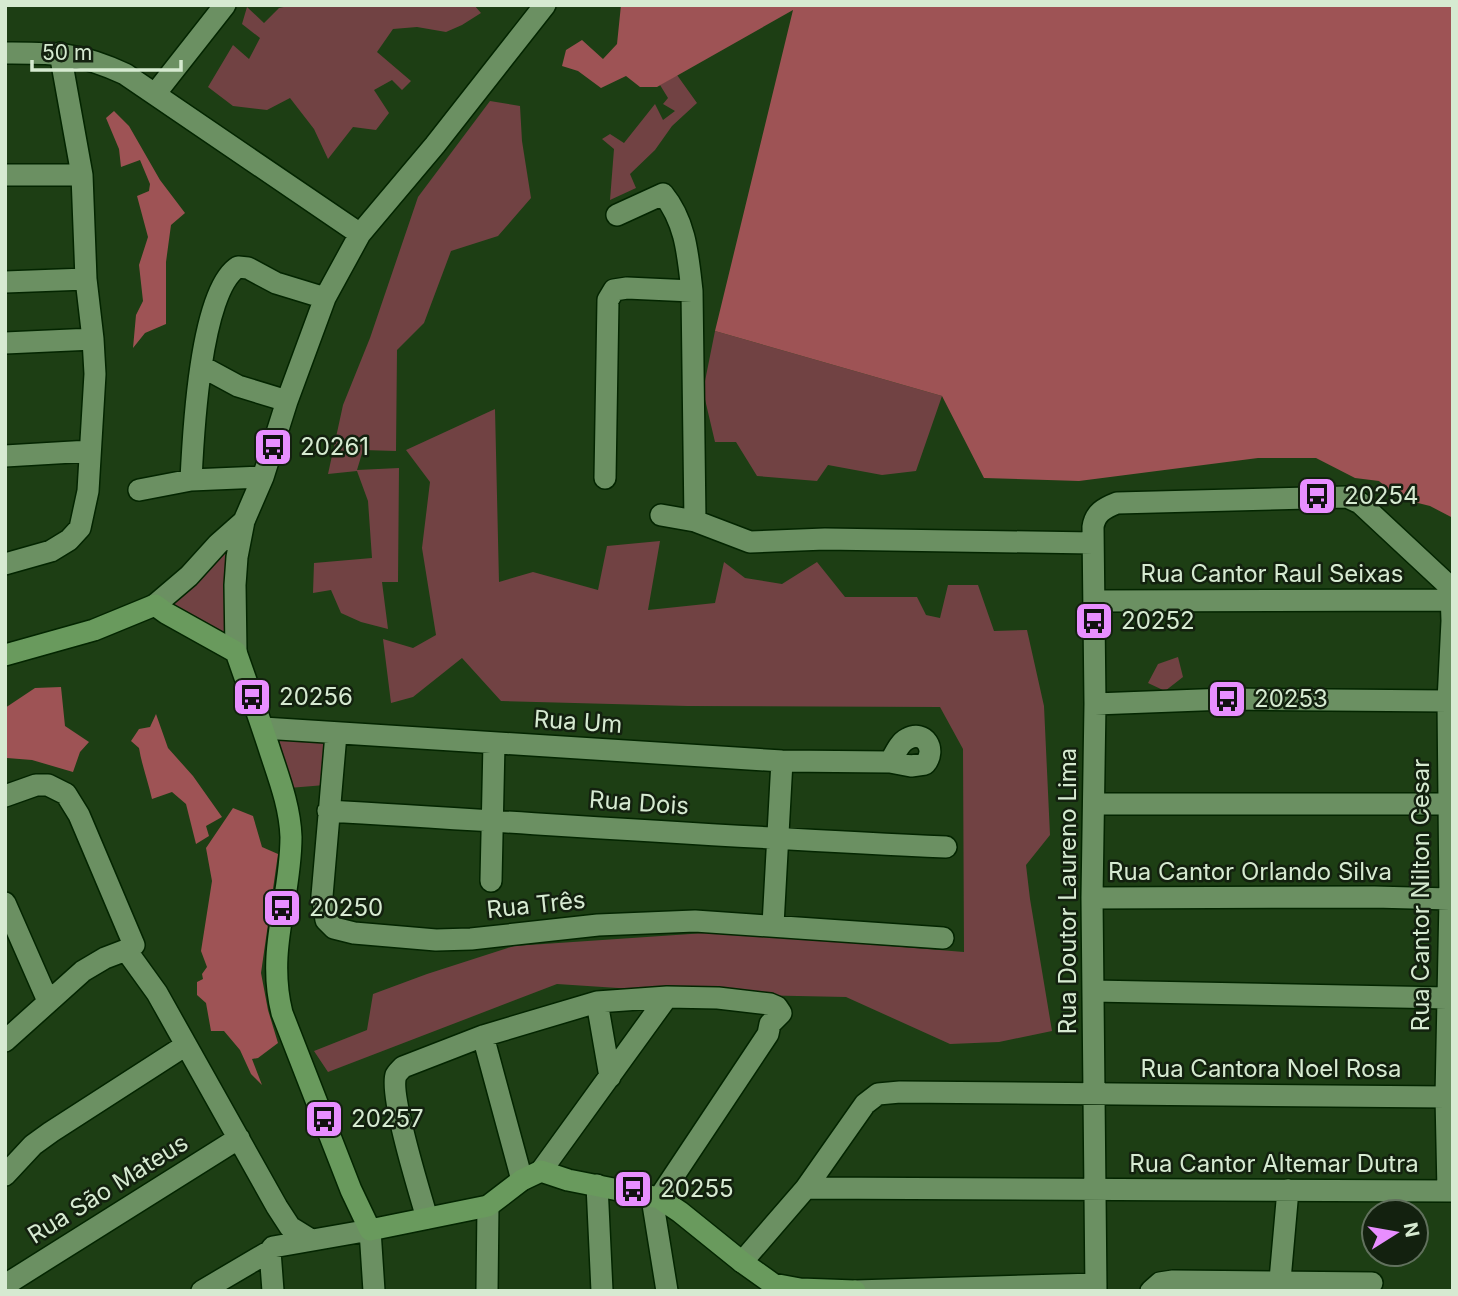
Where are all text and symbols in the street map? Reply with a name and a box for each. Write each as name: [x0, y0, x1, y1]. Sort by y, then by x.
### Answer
scale bar: [32, 28, 180, 72]
text: 50 m: [42, 40, 92, 65]
bus stop icon: 20261: [252, 426, 294, 468]
place label: 20261: [300, 432, 369, 461]
bus stop icon: 20254: [1296, 475, 1338, 517]
place label: 20254: [1344, 481, 1419, 510]
street label: Rua Cantor Raul Seixas: [1141, 559, 1403, 588]
bus stop icon: 20252: [1073, 600, 1115, 642]
place label: 20252: [1121, 606, 1195, 635]
bus stop icon: 20256: [231, 676, 273, 718]
bus stop icon: 20253: [1206, 678, 1248, 720]
place label: 20256: [279, 682, 353, 711]
place label: 20253: [1254, 684, 1328, 713]
street label: Rua Um: [533, 704, 623, 739]
street label: Rua Doutor Laureno Lima: [1053, 748, 1082, 1034]
street label: Rua Cantor Nilton Cesar: [1406, 759, 1435, 1031]
street label: Rua Dois: [588, 785, 690, 820]
street label: Rua Cantor Orlando Silva: [1108, 857, 1392, 886]
street label: Rua Três: [485, 885, 587, 924]
bus stop icon: 20250: [261, 887, 303, 929]
place label: 20250: [309, 893, 383, 922]
street label: Rua Cantora Noel Rosa: [1141, 1054, 1401, 1083]
bus stop icon: 20257: [303, 1098, 345, 1140]
place label: 20257: [351, 1104, 424, 1133]
street label: Rua São Mateus: [22, 1128, 193, 1249]
street label: Rua Cantor Altemar Dutra: [1129, 1149, 1419, 1178]
bus stop icon: 20255: [612, 1168, 654, 1210]
place label: 20255: [660, 1174, 734, 1203]
north arrow: [1360, 1198, 1430, 1268]
text: N: [1399, 1221, 1424, 1239]

